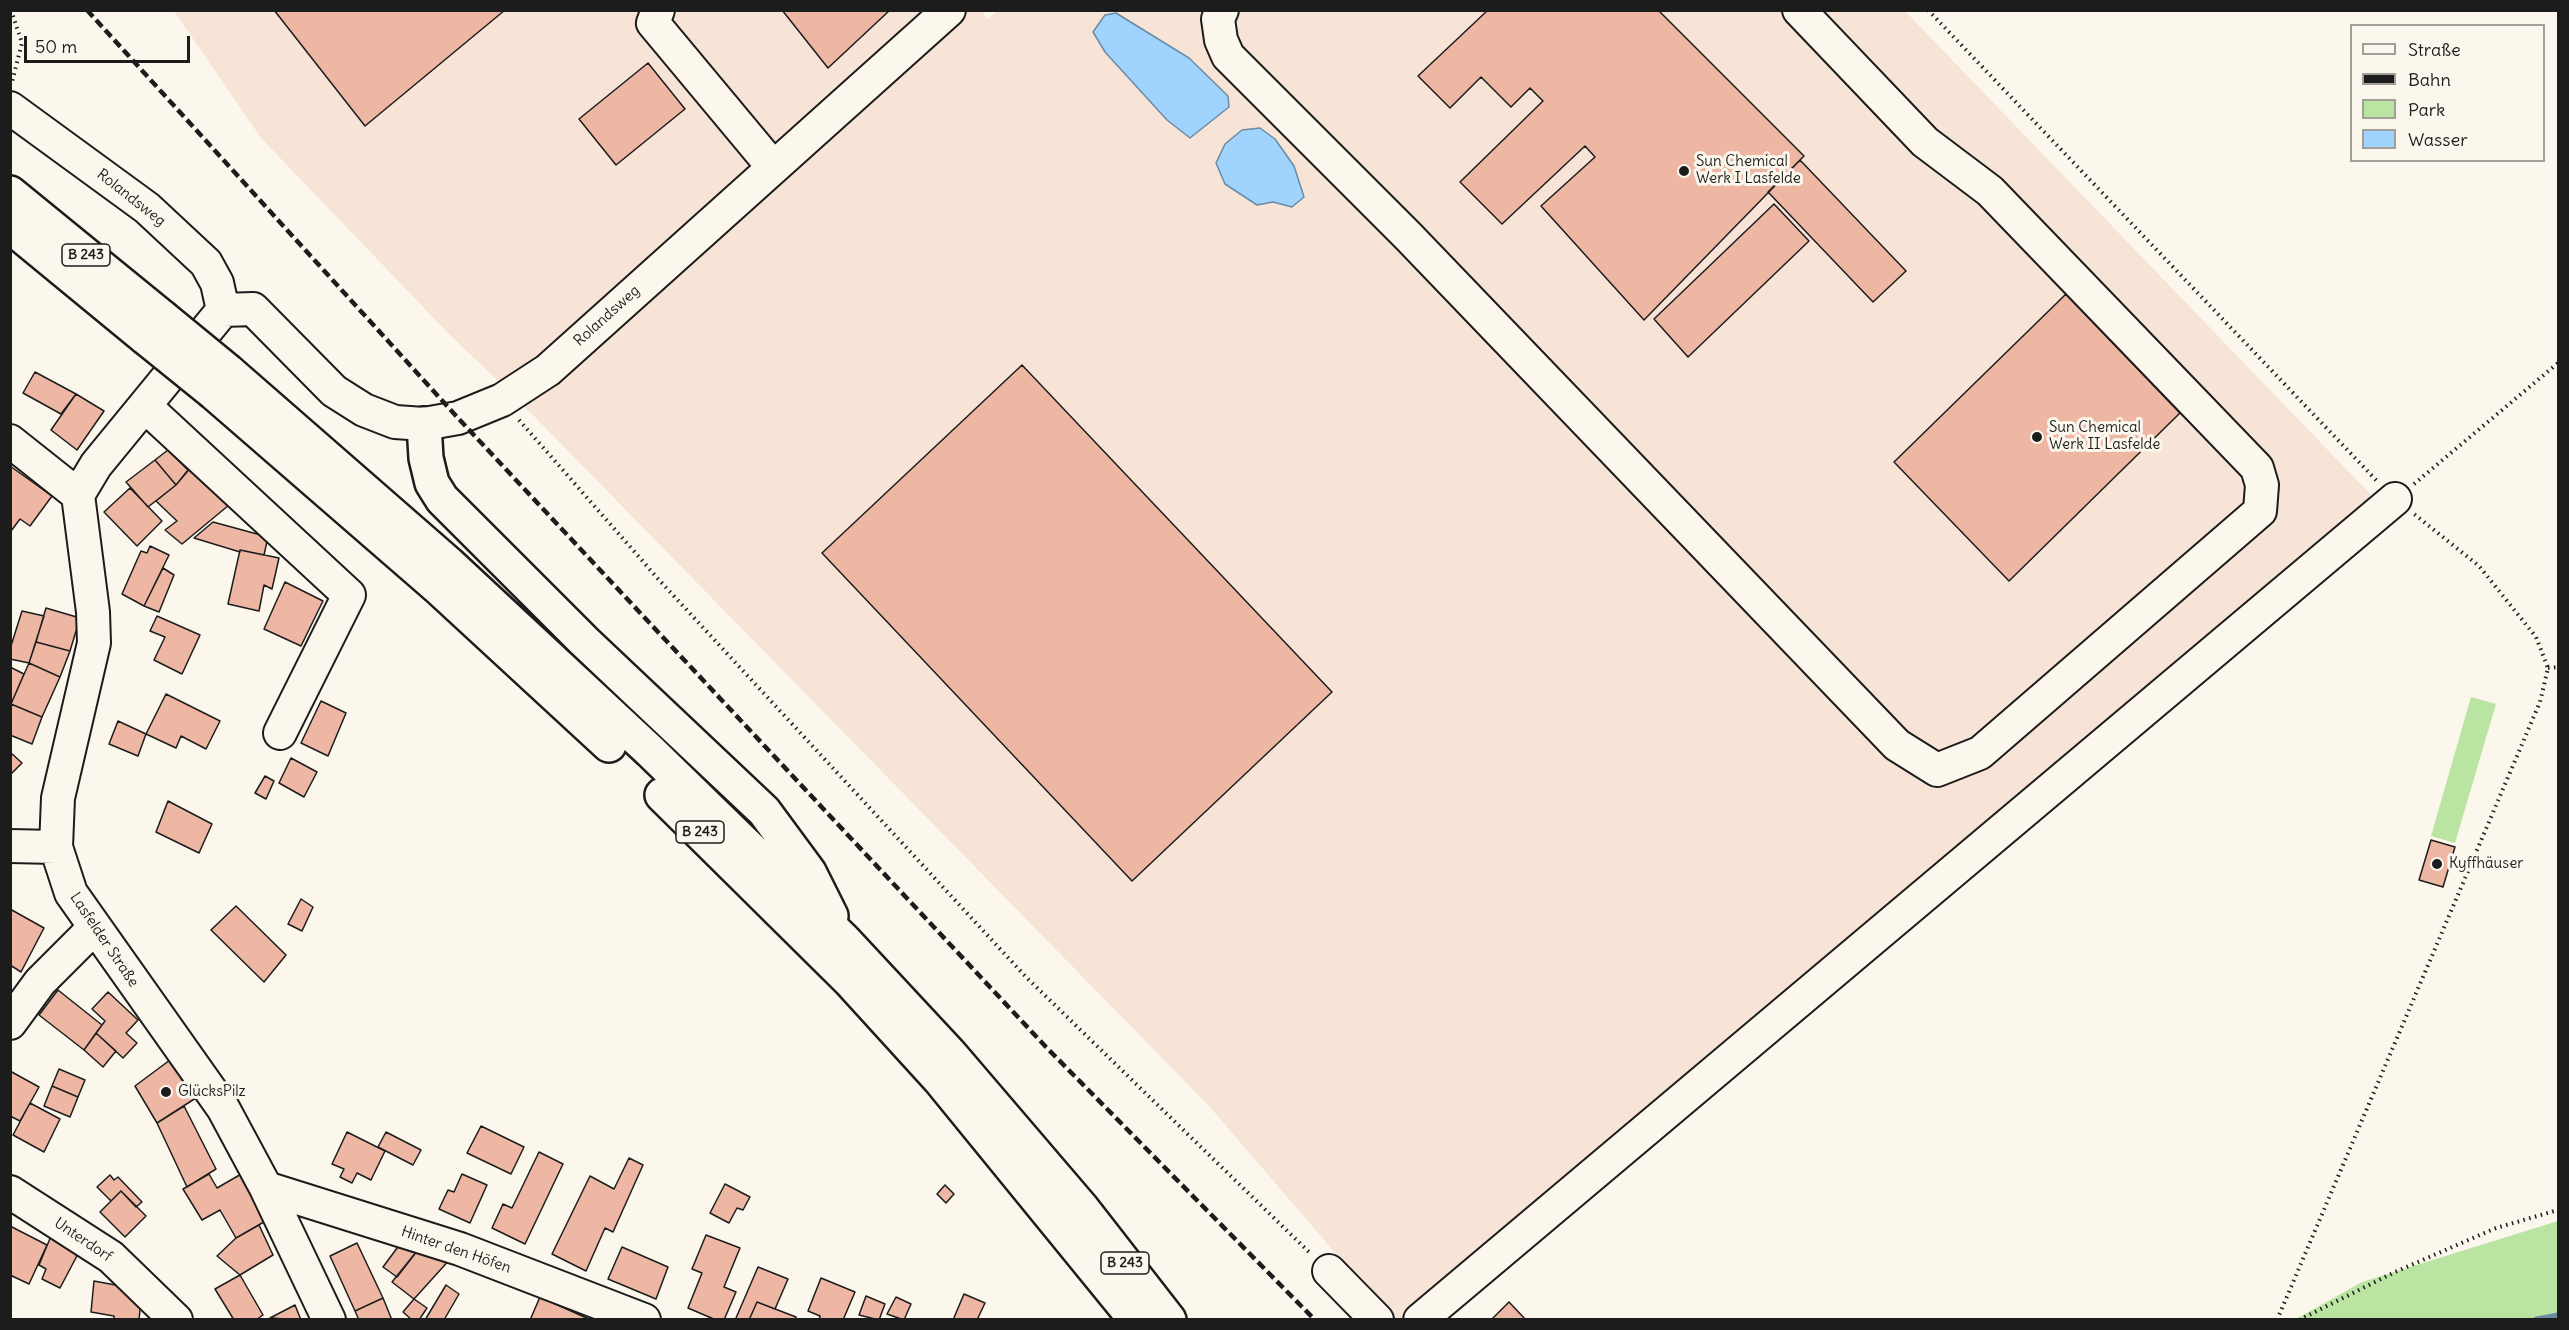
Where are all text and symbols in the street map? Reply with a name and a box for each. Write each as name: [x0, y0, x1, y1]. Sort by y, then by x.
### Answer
scale bar: [27, 24, 194, 62]
legend: [2350, 24, 2545, 162]
text: 50 m: [35, 35, 77, 58]
text: Straße: [2408, 38, 2461, 61]
text: Bahn: [2408, 68, 2451, 91]
text: Park: [2408, 98, 2445, 121]
text: Wasser: [2408, 128, 2467, 151]
place label: Sun Chemical Werk I Lasfelde: [1696, 153, 1801, 188]
marker: Sun Chemical Werk I Lasfelde: [1677, 164, 1691, 178]
street label: Rolandsweg: [93, 166, 169, 230]
road number: B 243: [62, 244, 110, 266]
street label: Rolandsweg: [570, 282, 644, 350]
place label: Sun Chemical Werk II Lasfelde: [2049, 419, 2160, 454]
marker: Sun Chemical Werk II Lasfelde: [2030, 430, 2044, 444]
road number: B 243: [676, 821, 724, 843]
place label: Kyffhäuser: [2449, 855, 2523, 873]
marker: Kyffhäuser: [2430, 857, 2444, 871]
street label: Lasfelder Straße: [66, 889, 142, 991]
place label: GlücksPilz: [178, 1083, 246, 1101]
marker: GlücksPilz: [159, 1085, 173, 1099]
street label: Unterdorf: [51, 1214, 115, 1266]
street label: Hinter den Höfen: [399, 1223, 513, 1277]
road number: B 243: [1101, 1252, 1149, 1274]

